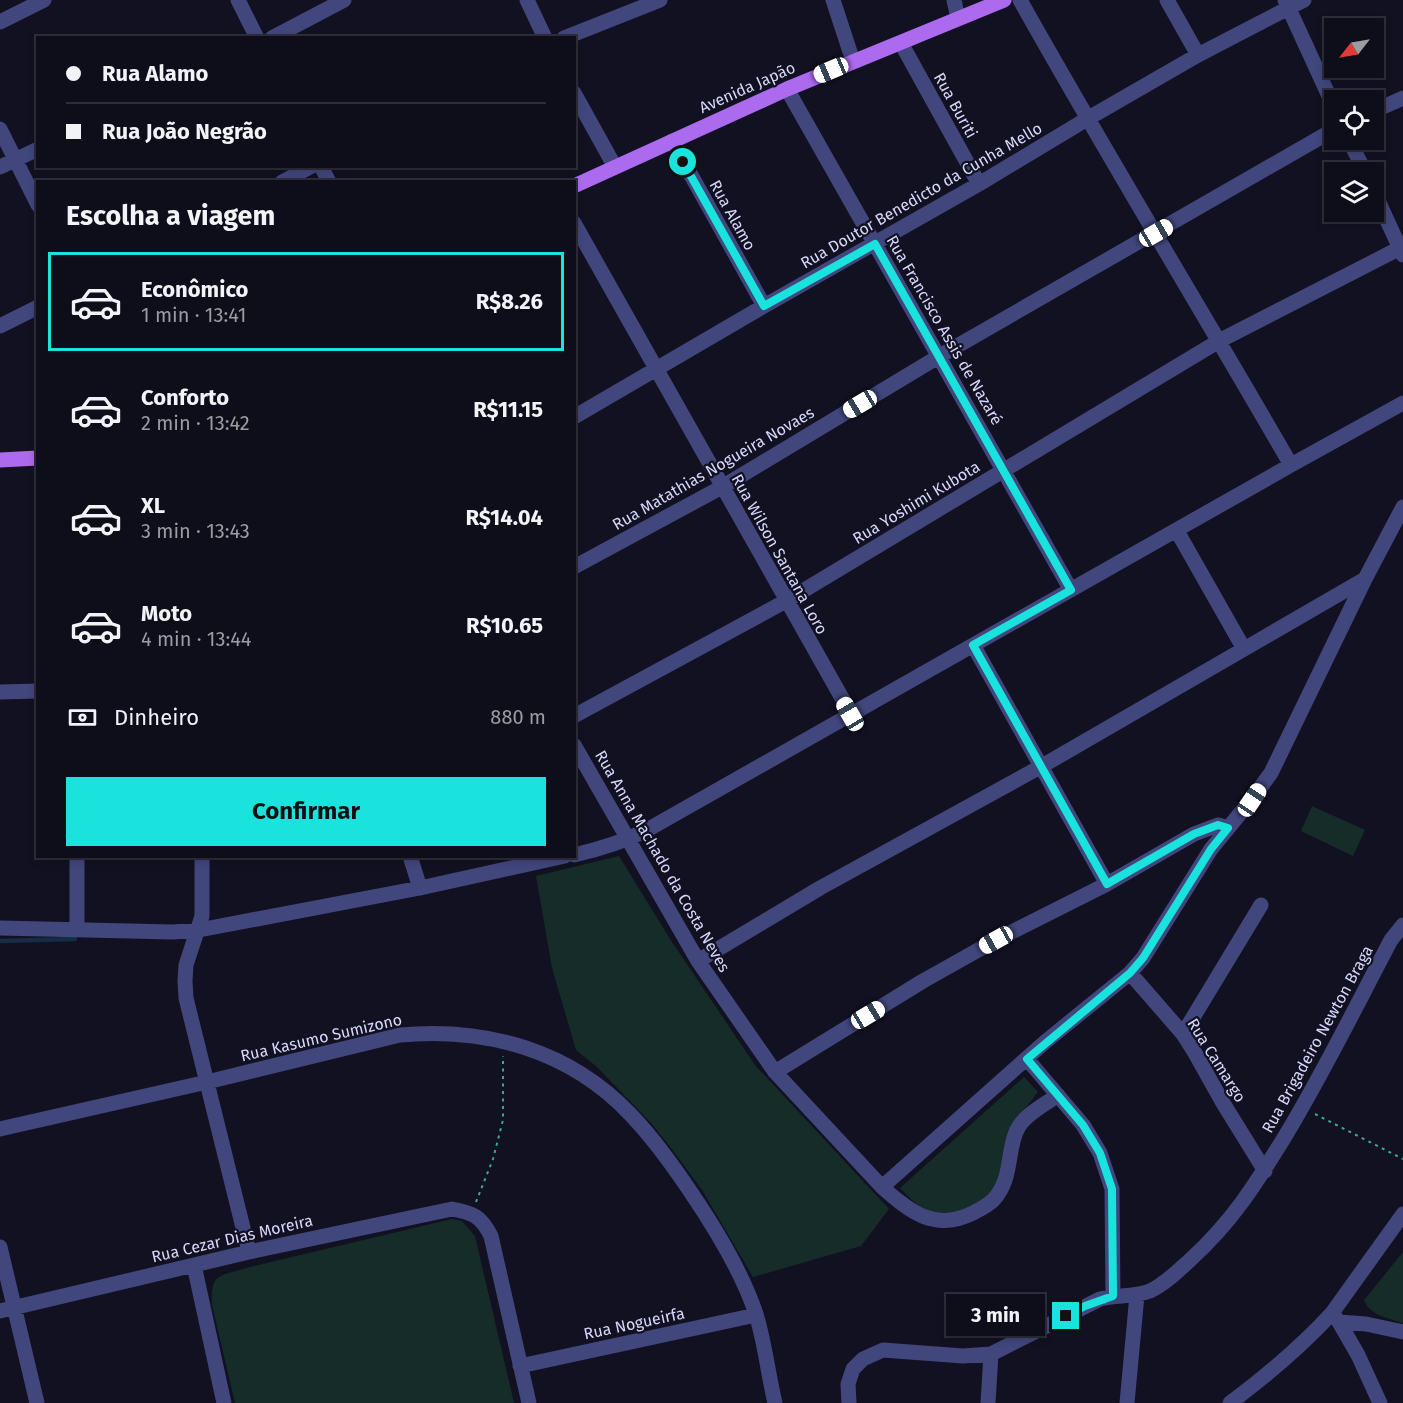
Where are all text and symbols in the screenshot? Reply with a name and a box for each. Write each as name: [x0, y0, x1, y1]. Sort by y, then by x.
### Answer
north arrow: [1324, 18, 1384, 78]
map controls: [1324, 18, 1384, 222]
car: [811, 55, 851, 85]
street label: Avenida Japão: [696, 58, 798, 117]
text: Rua Alamo: [102, 60, 208, 87]
street label: Rua Buriti: [930, 69, 981, 141]
button: locate: [1324, 90, 1384, 150]
text: Rua João Negrão: [102, 118, 267, 145]
street label: Rua Doutor Benedicto da Cunha Mello: [797, 118, 1045, 273]
route start: [669, 148, 696, 175]
button: layers: [1324, 162, 1384, 222]
street label: Rua Alamo: [705, 177, 760, 254]
text: Escolha a viagem: [66, 200, 275, 232]
car: [1136, 216, 1176, 250]
street label: Rua Francisco Assis de Nazaré: [882, 232, 1007, 428]
icon: car: [69, 275, 123, 329]
text: Econômico: [141, 276, 248, 303]
text: R$8.26: [476, 288, 543, 315]
text: 1 min · 13:41: [141, 303, 246, 327]
icon: car: [69, 383, 123, 437]
text: Conforto: [141, 384, 229, 411]
car: [840, 387, 880, 421]
text: R$11.15: [473, 396, 543, 423]
street label: Rua Matathias Nogueira Novaes: [609, 403, 817, 534]
text: 2 min · 13:42: [141, 411, 250, 435]
street label: Rua Yoshimi Kubota: [849, 457, 983, 548]
street label: Rua Wilson Santana Loro: [728, 471, 832, 638]
icon: car: [69, 491, 123, 545]
text: XL: [141, 492, 165, 519]
text: R$14.04: [465, 504, 543, 531]
text: 3 min · 13:43: [141, 519, 250, 543]
icon: car: [69, 599, 123, 653]
text: Moto: [141, 600, 192, 627]
text: R$10.65: [466, 612, 543, 639]
text: 4 min · 13:44: [141, 627, 251, 651]
car: [833, 694, 867, 734]
icon: cash: [66, 701, 99, 734]
text: Dinheiro: [114, 704, 199, 731]
text: 880 m: [490, 705, 546, 729]
street label: Rua Anna Machado da Costa Neves: [591, 747, 734, 976]
button: Confirmar: [66, 777, 546, 846]
car: [1234, 780, 1270, 820]
car: [976, 923, 1016, 957]
street label: Rua Brigadeiro Newton Braga: [1258, 942, 1377, 1136]
car: [848, 998, 888, 1032]
street label: Rua Kasumo Sumizono: [239, 1010, 404, 1065]
street label: Rua Camargo: [1183, 1015, 1250, 1106]
street label: Rua Cezar Dias Moreira: [150, 1211, 315, 1266]
callout: 3 min: [946, 1295, 1045, 1337]
route end: [1052, 1302, 1079, 1329]
text: 3 min: [971, 1303, 1020, 1327]
street label: Rua Nogueirfa: [582, 1304, 686, 1343]

